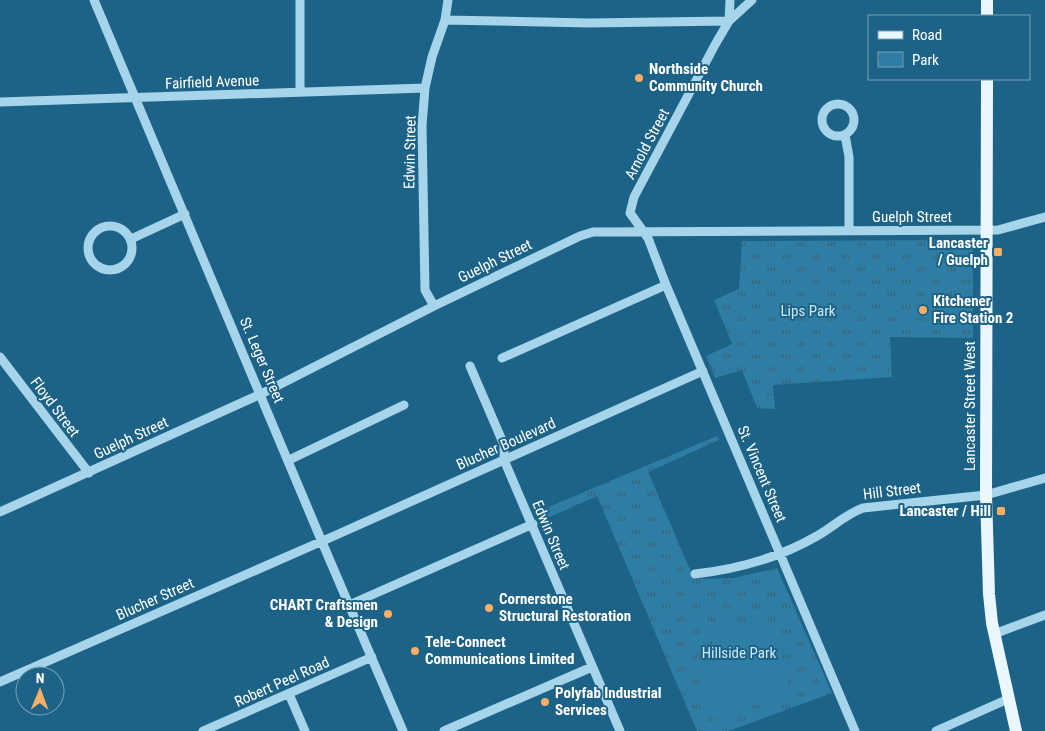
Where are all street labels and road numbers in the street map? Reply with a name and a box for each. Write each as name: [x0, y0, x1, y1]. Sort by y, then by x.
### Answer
street label: Fairfield Avenue: [165, 71, 259, 93]
street label: Arnold Street: [621, 106, 673, 182]
street label: Edwin Street: [400, 115, 420, 189]
street label: Guelph Street: [872, 208, 952, 226]
street label: Guelph Street: [455, 235, 535, 287]
street label: St. Leger Street: [236, 314, 288, 406]
street label: Lancaster Street West: [961, 341, 979, 471]
street label: Floyd Street: [27, 374, 83, 440]
street label: Guelph Street: [91, 413, 171, 463]
street label: Blucher Boulevard: [454, 414, 558, 474]
street label: St. Vincent Street: [734, 423, 790, 525]
street label: Hill Street: [862, 479, 922, 503]
street label: Edwin Street: [528, 498, 574, 572]
street label: Blucher Street: [113, 574, 197, 624]
street label: Robert Peel Road: [232, 653, 332, 711]

